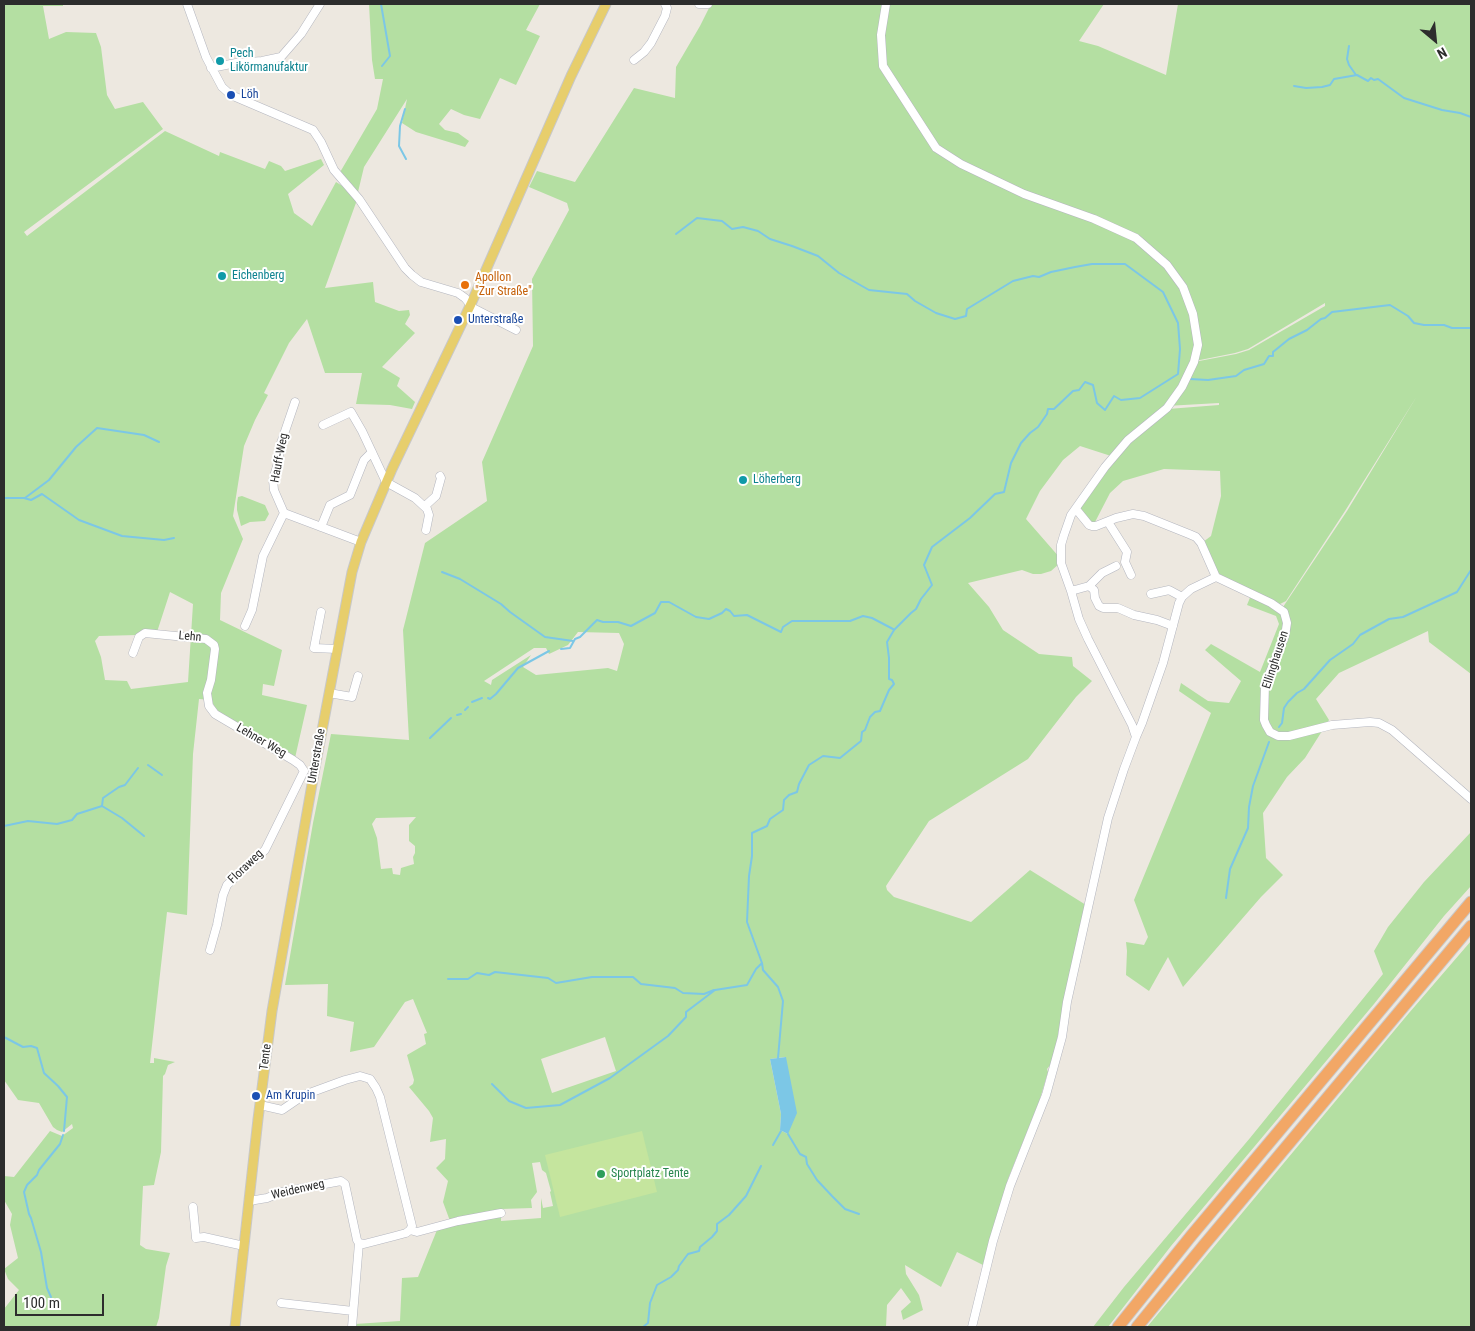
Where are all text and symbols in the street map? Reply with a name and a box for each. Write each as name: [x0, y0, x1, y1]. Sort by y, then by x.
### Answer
north arrow: [1410, 15, 1460, 65]
text: N: [1435, 44, 1450, 62]
place label: Pech Likörmanufaktur: [230, 47, 308, 75]
marker: Pech Likörmanufaktur: [214, 55, 226, 67]
place label: Löh: [241, 88, 259, 102]
marker: Löh: [225, 89, 237, 101]
place label: Eichenberg: [232, 269, 284, 283]
marker: Eichenberg: [216, 270, 228, 282]
place label: Apollon "Zur Straße": [475, 271, 532, 299]
marker: Apollon "Zur Straße": [459, 279, 471, 291]
place label: Unterstraße: [468, 313, 523, 327]
marker: Unterstraße: [452, 314, 464, 326]
street label: Hauff-Weg: [268, 432, 292, 484]
place label: Löherberg: [753, 473, 801, 487]
marker: Löherberg: [737, 474, 749, 486]
street label: Lehn: [178, 629, 202, 645]
street label: Ellinghausen: [1260, 629, 1292, 691]
street label: Lehner Weg: [233, 721, 289, 761]
street label: Unterstraße: [305, 727, 329, 785]
street label: Floraweg: [226, 847, 266, 887]
street label: Tente: [257, 1043, 275, 1071]
place label: Am Krupin: [266, 1089, 315, 1103]
marker: Am Krupin: [250, 1090, 262, 1102]
place label: Sportplatz Tente: [611, 1167, 689, 1181]
marker: Sportplatz Tente: [595, 1168, 607, 1180]
street label: Weidenweg: [270, 1177, 326, 1203]
scale bar: [18, 1284, 106, 1316]
text: 100 m: [23, 1294, 60, 1312]

